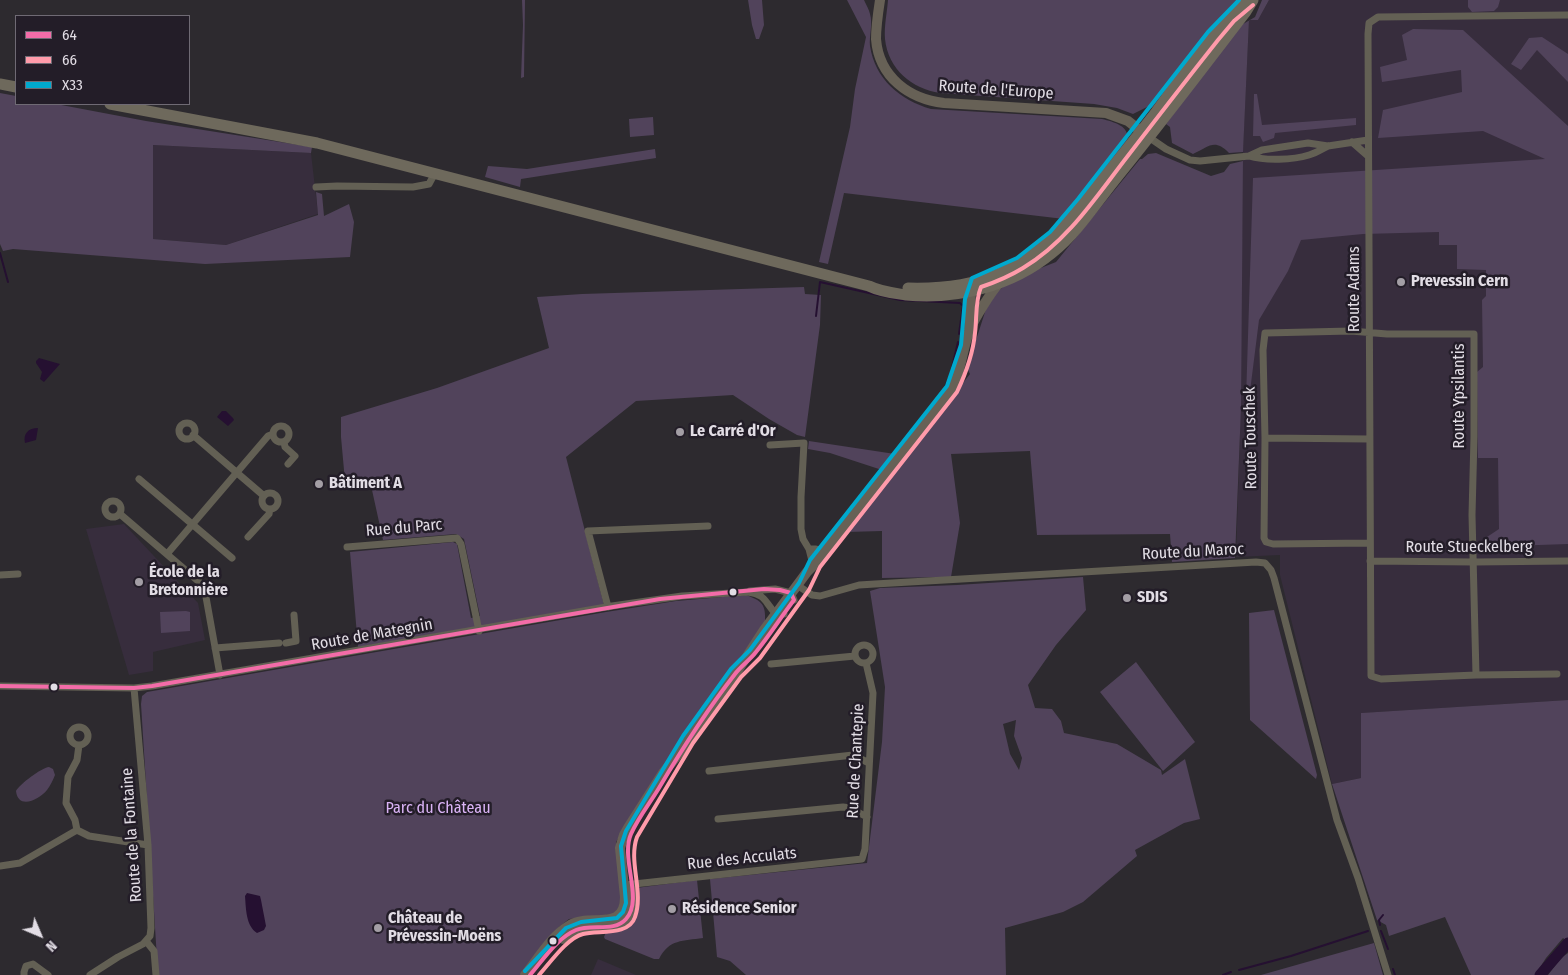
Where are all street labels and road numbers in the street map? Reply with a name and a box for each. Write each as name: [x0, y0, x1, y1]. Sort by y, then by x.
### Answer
street label: Route de l'Europe: [938, 76, 1054, 104]
street label: Route Adams: [1345, 246, 1365, 332]
street label: Route Ypsilantis: [1450, 344, 1470, 448]
street label: Route Touschek: [1241, 386, 1261, 490]
street label: Rue du Parc: [365, 515, 443, 541]
street label: Route Stueckelberg: [1406, 538, 1532, 558]
street label: Route du Maroc: [1141, 540, 1245, 564]
street label: Route de Mategnin: [310, 615, 434, 655]
street label: Rue de Chantepie: [843, 703, 869, 819]
street label: Route de la Fontaine: [118, 767, 146, 903]
street label: Rue des Acculats: [686, 844, 798, 874]

